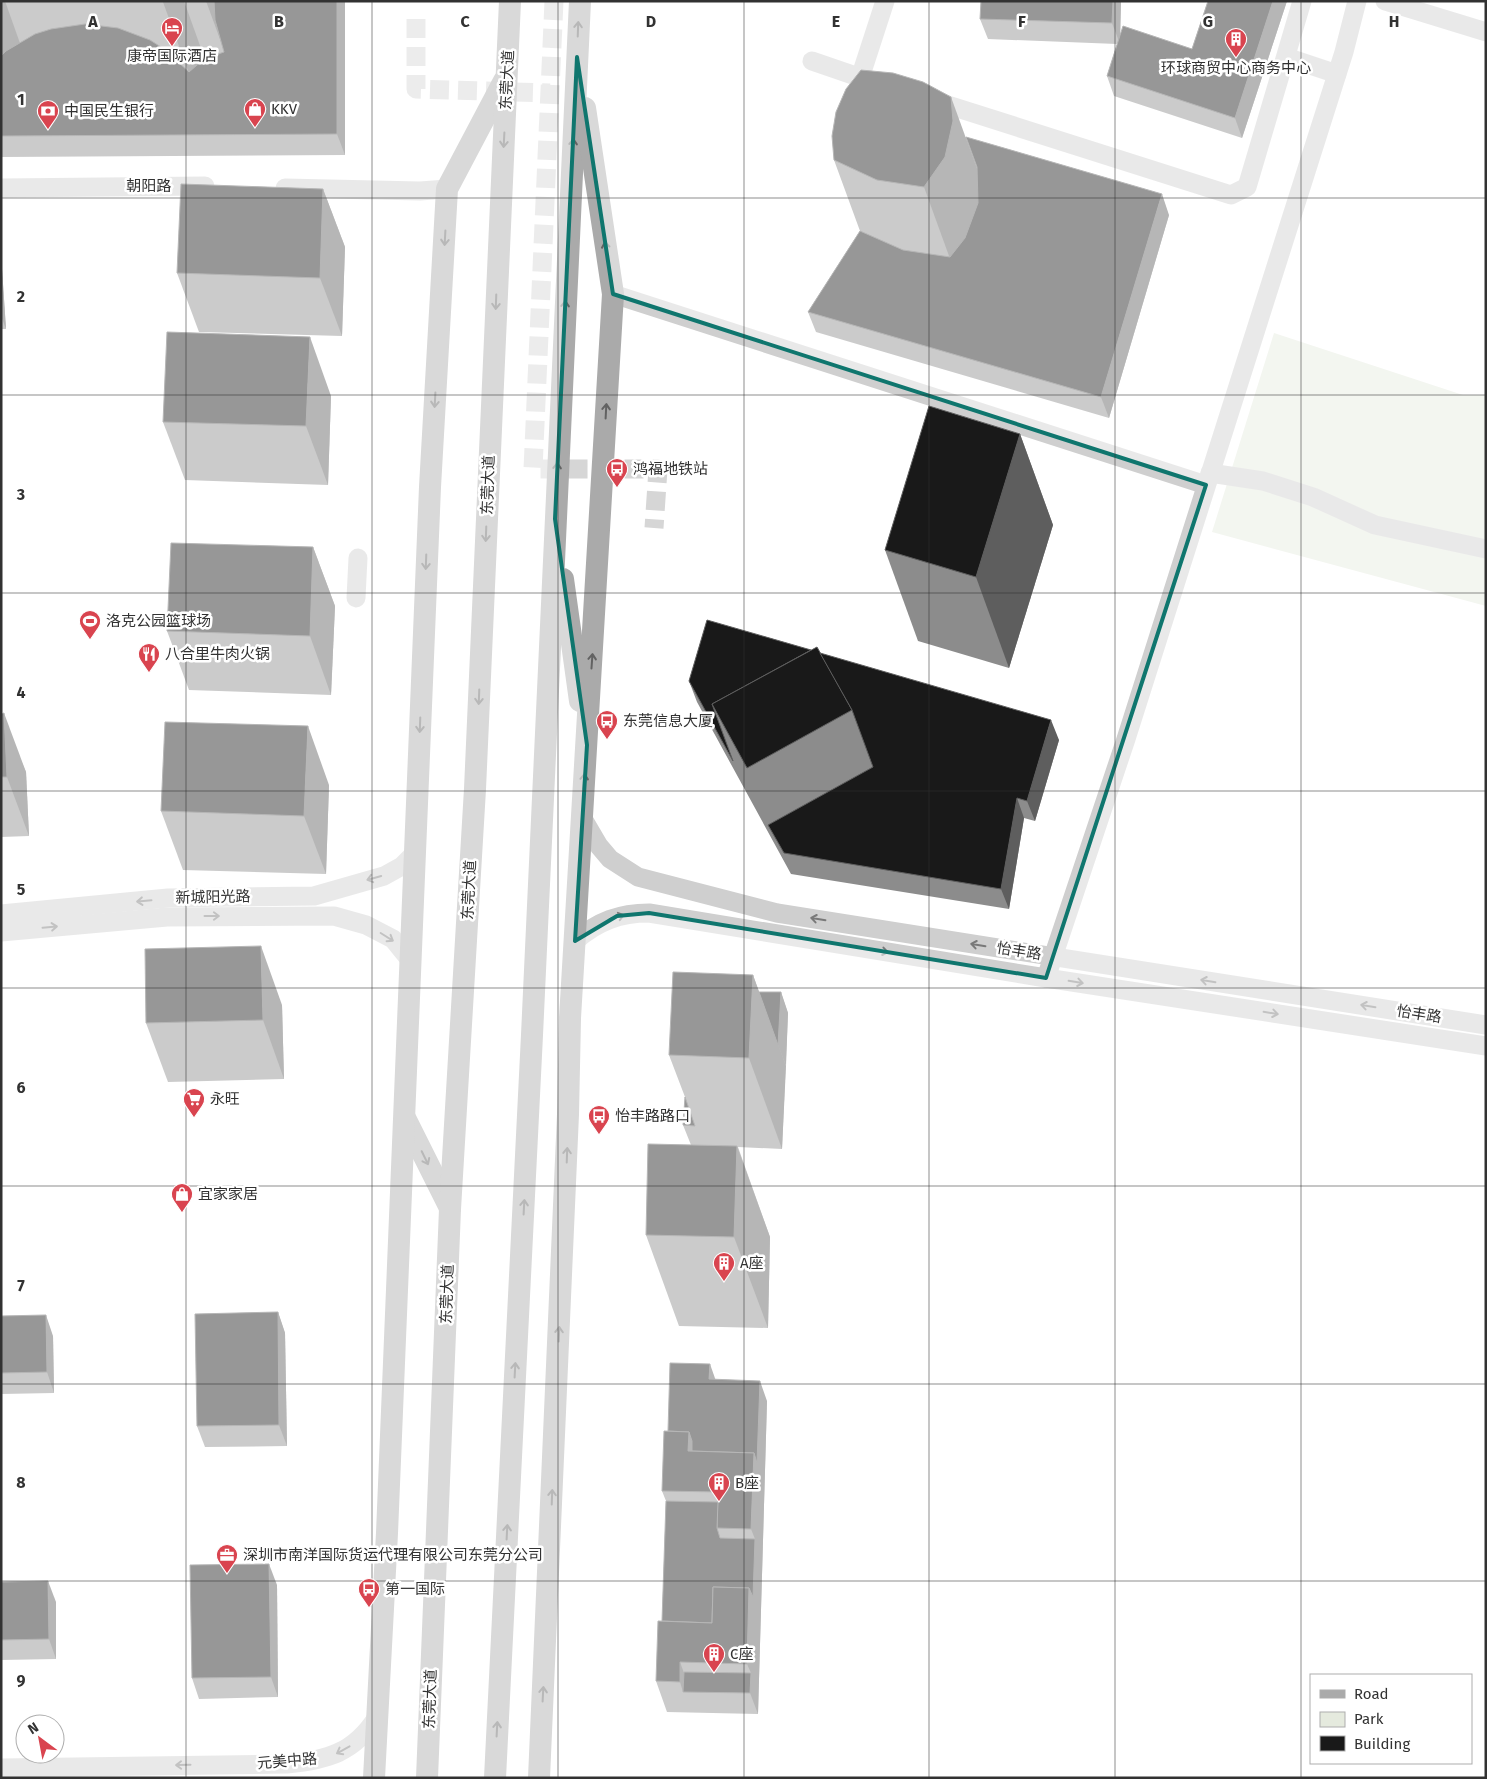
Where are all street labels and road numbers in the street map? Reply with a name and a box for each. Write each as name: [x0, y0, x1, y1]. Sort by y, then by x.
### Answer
street label: 东莞大道: [496, 50, 518, 110]
street label: 朝阳路: [126, 177, 172, 195]
street label: 东莞大道: [478, 455, 498, 515]
street label: 东莞大道: [458, 860, 480, 920]
street label: 新城阳光路: [175, 887, 251, 907]
street label: 怡丰路: [995, 939, 1043, 963]
street label: 怡丰路: [1395, 1002, 1443, 1026]
street label: 东莞大道: [437, 1264, 457, 1324]
street label: 东莞大道: [420, 1669, 440, 1729]
street label: 元美中路: [256, 1749, 318, 1773]

